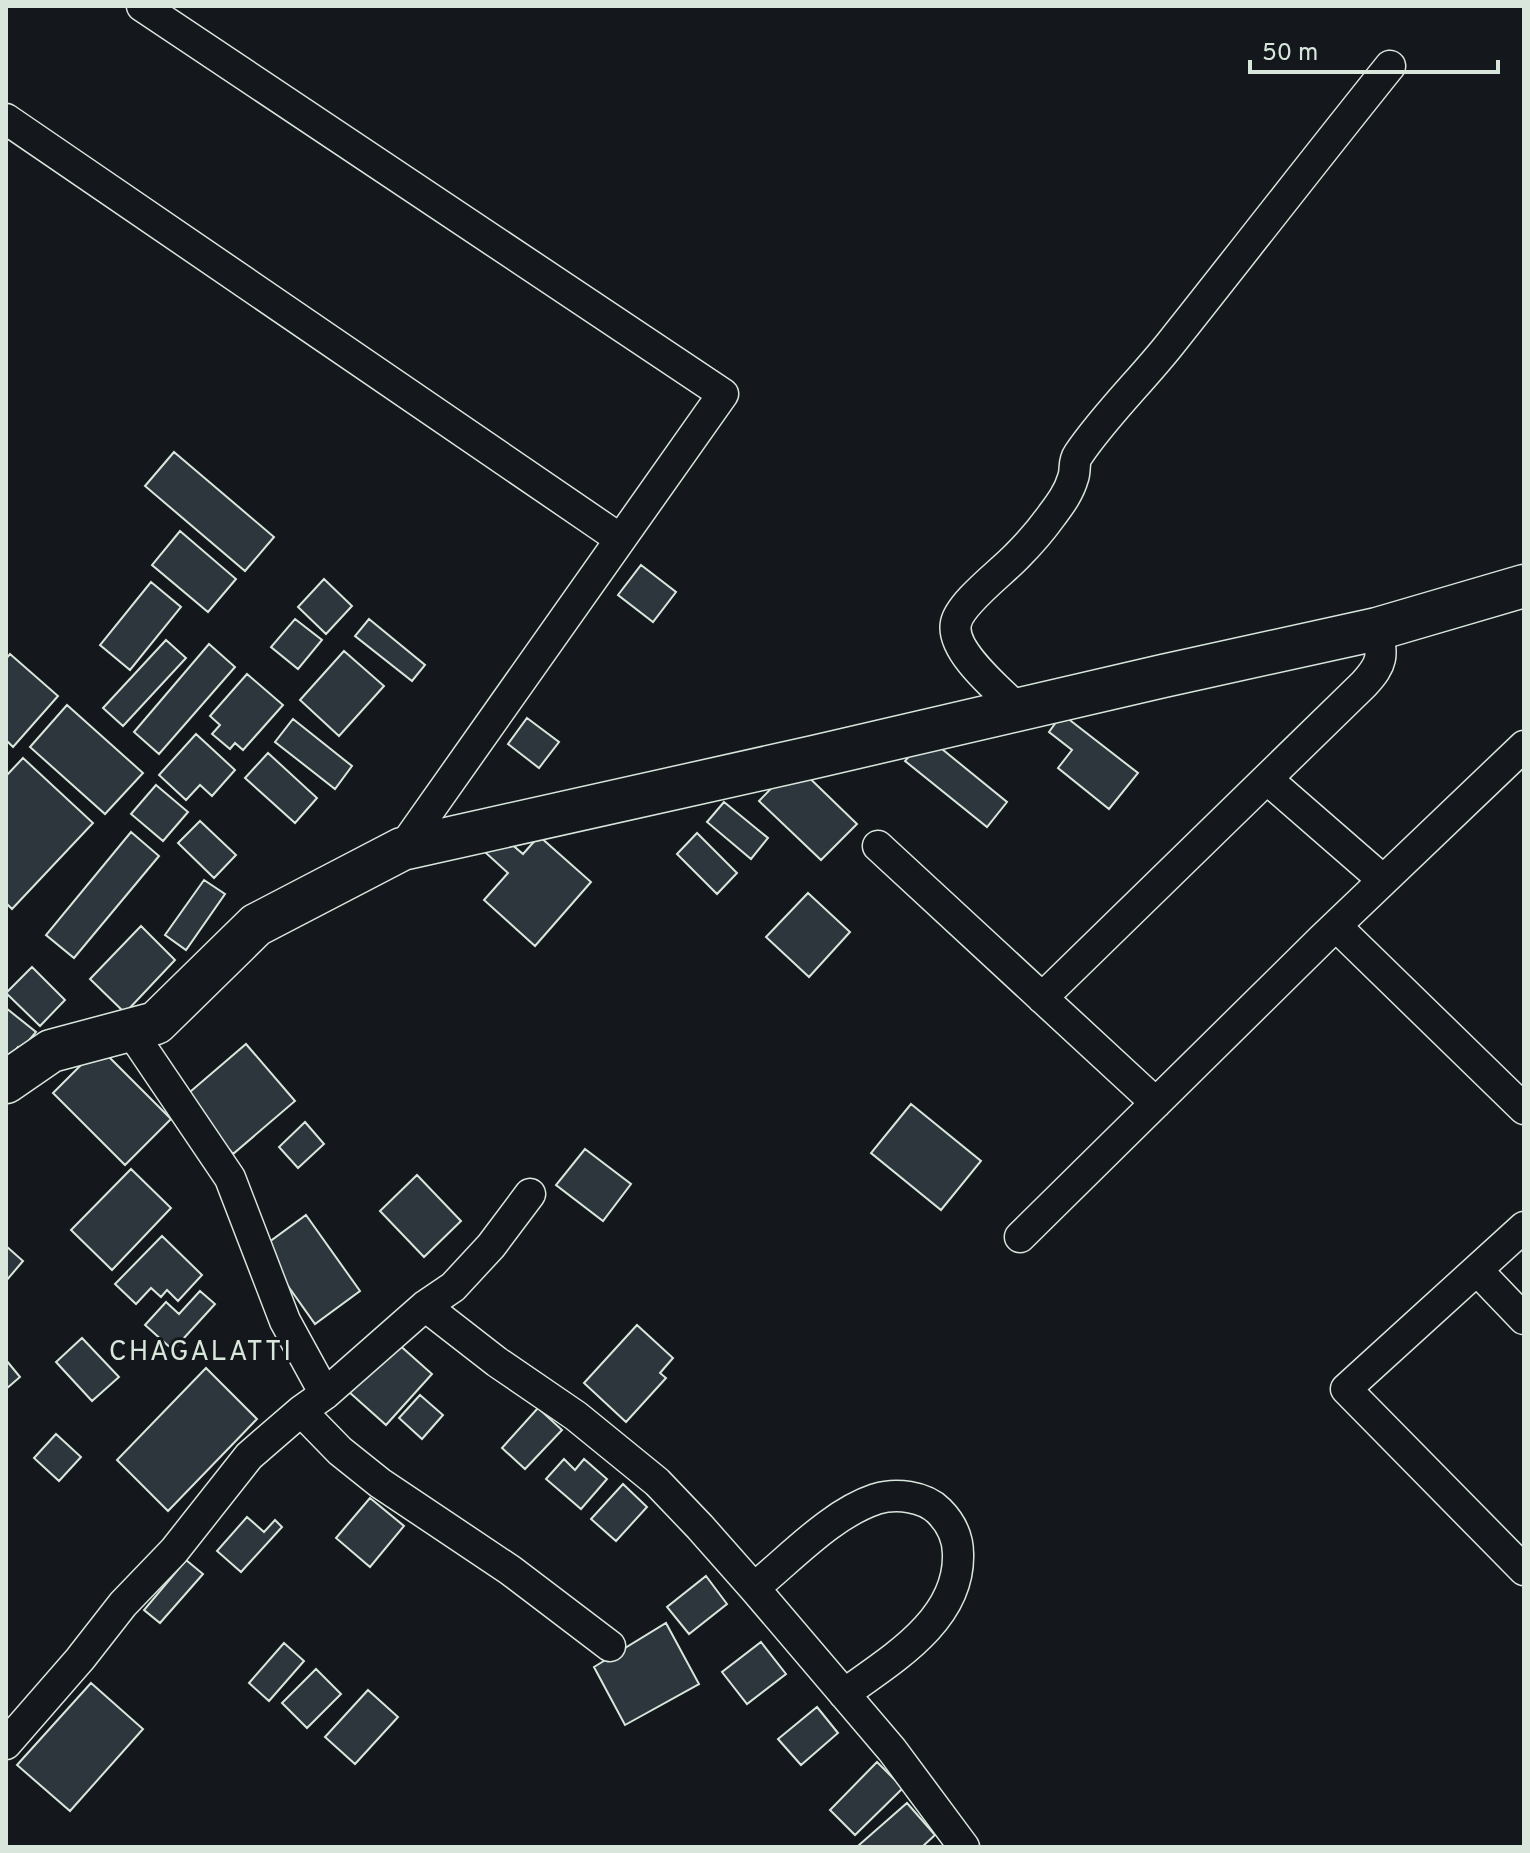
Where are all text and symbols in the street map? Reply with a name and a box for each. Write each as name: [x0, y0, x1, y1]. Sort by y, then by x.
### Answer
scale bar: [1250, 24, 1498, 74]
text: 50 m: [1262, 39, 1318, 69]
district label: CHAGALATTI: [109, 1335, 293, 1371]

